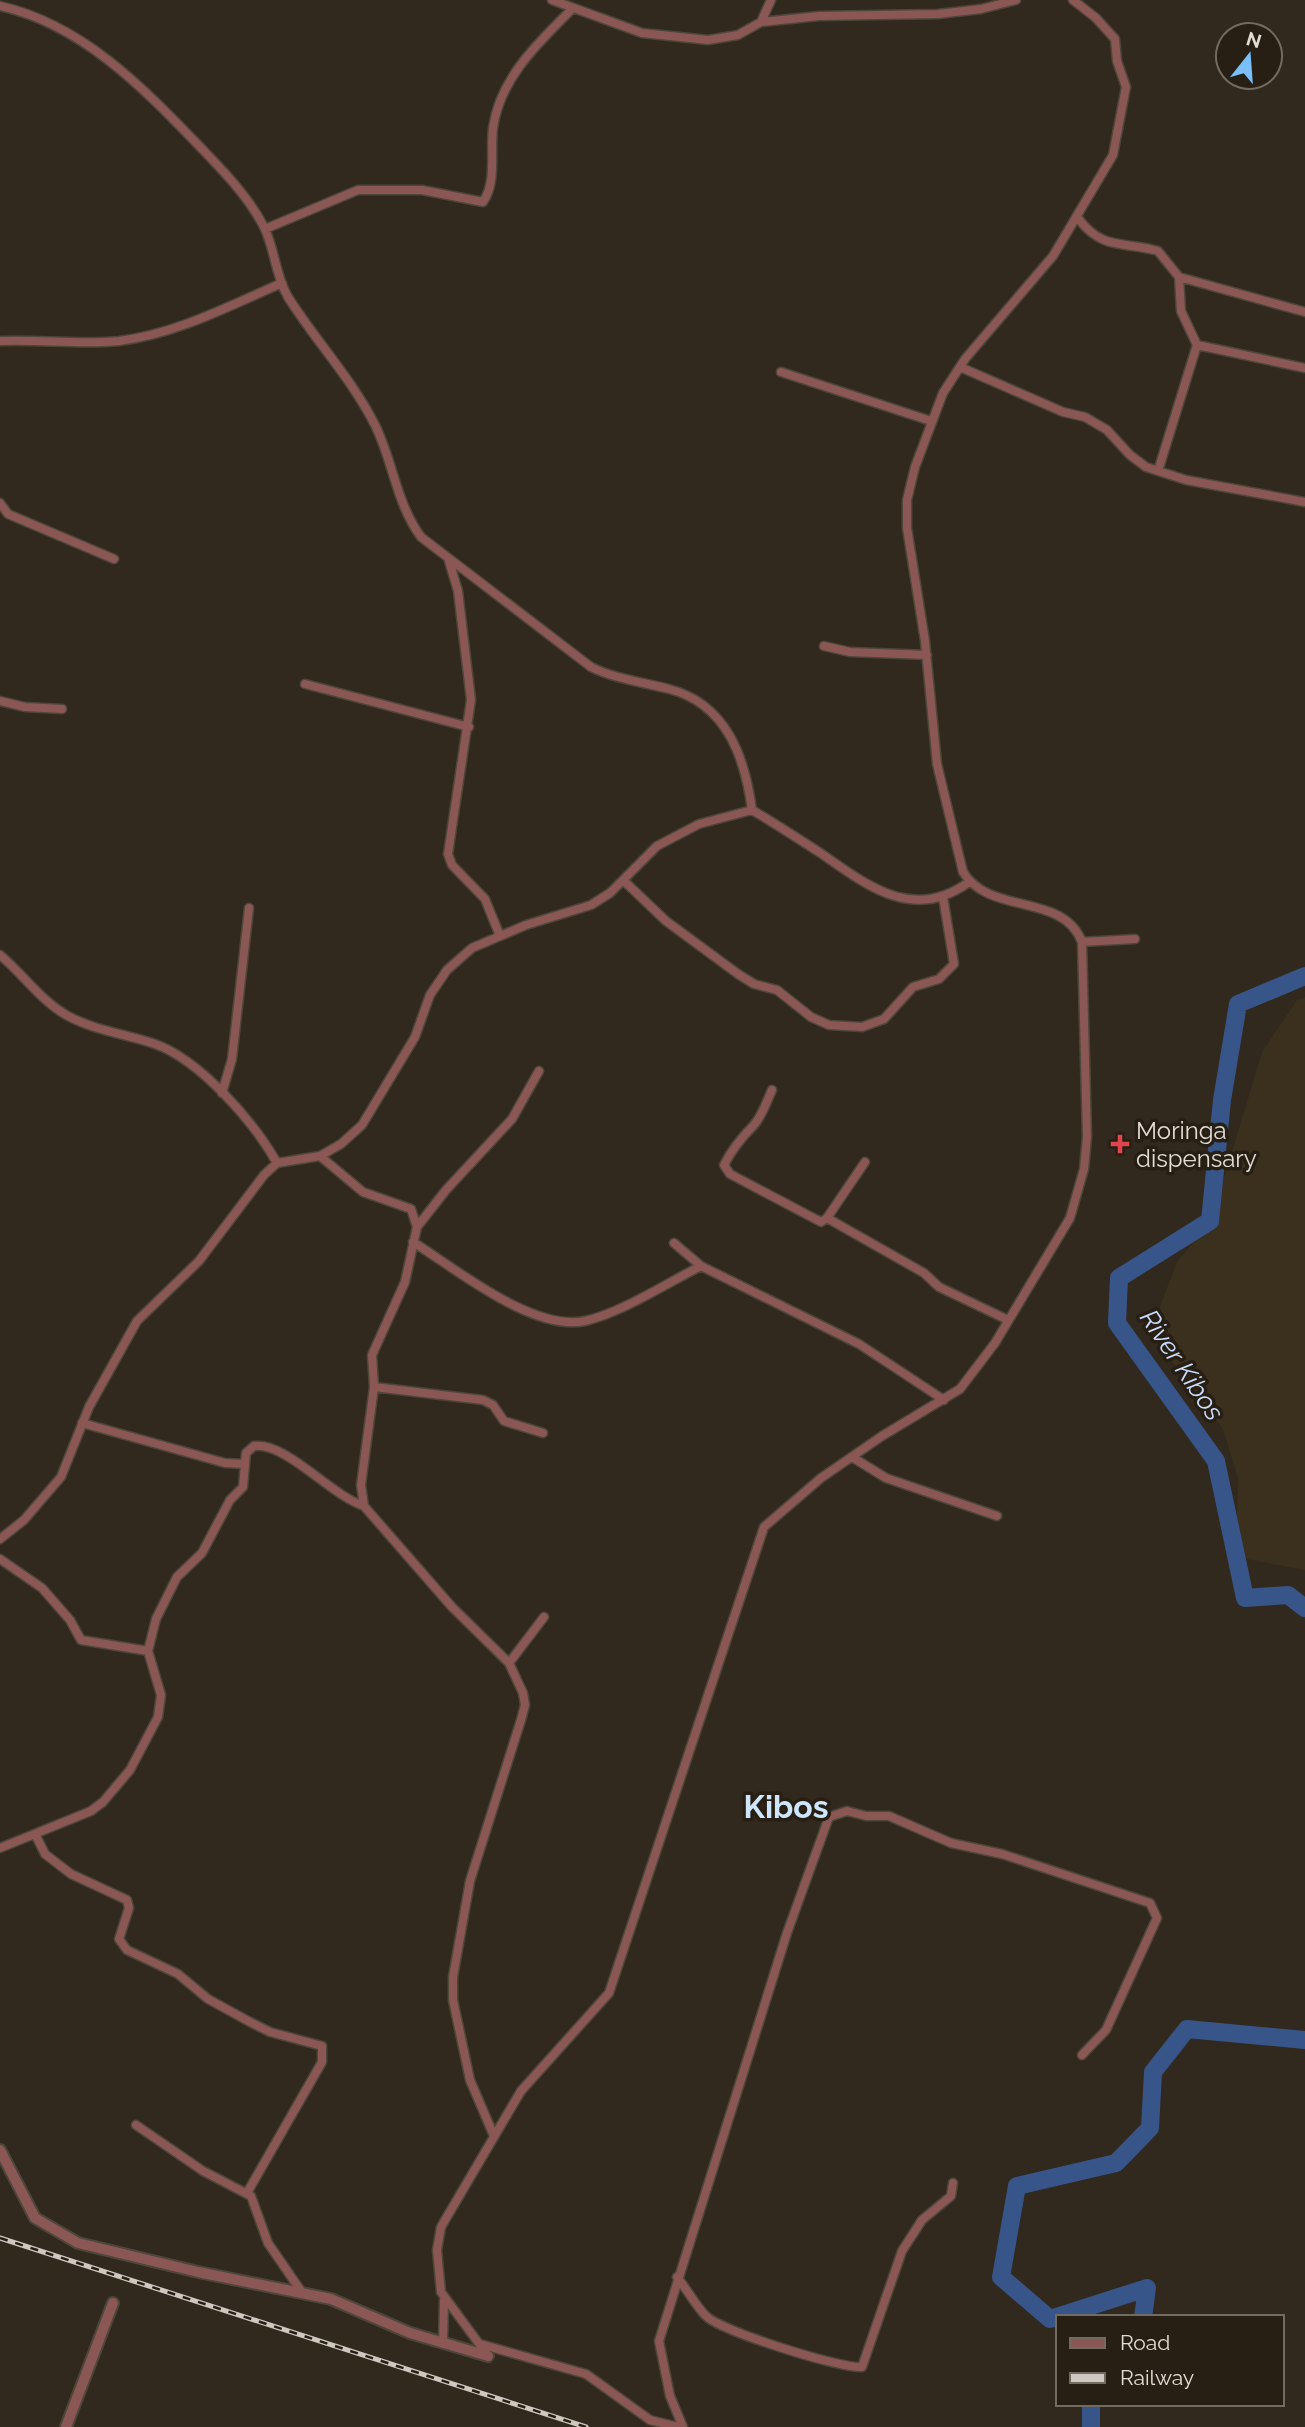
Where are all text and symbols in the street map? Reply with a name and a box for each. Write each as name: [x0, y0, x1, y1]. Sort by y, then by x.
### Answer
north arrow: [1214, 21, 1284, 91]
text: N: [1244, 27, 1264, 52]
place label: Moringa dispensary: [1136, 1116, 1257, 1173]
marker: Moringa dispensary: [1110, 1134, 1130, 1154]
water label: River Kibos: [1134, 1304, 1230, 1426]
district label: Kibos: [743, 1788, 829, 1825]
legend: [1056, 2315, 1284, 2406]
text: Road: [1120, 2330, 1170, 2355]
text: Railway: [1120, 2365, 1194, 2390]

